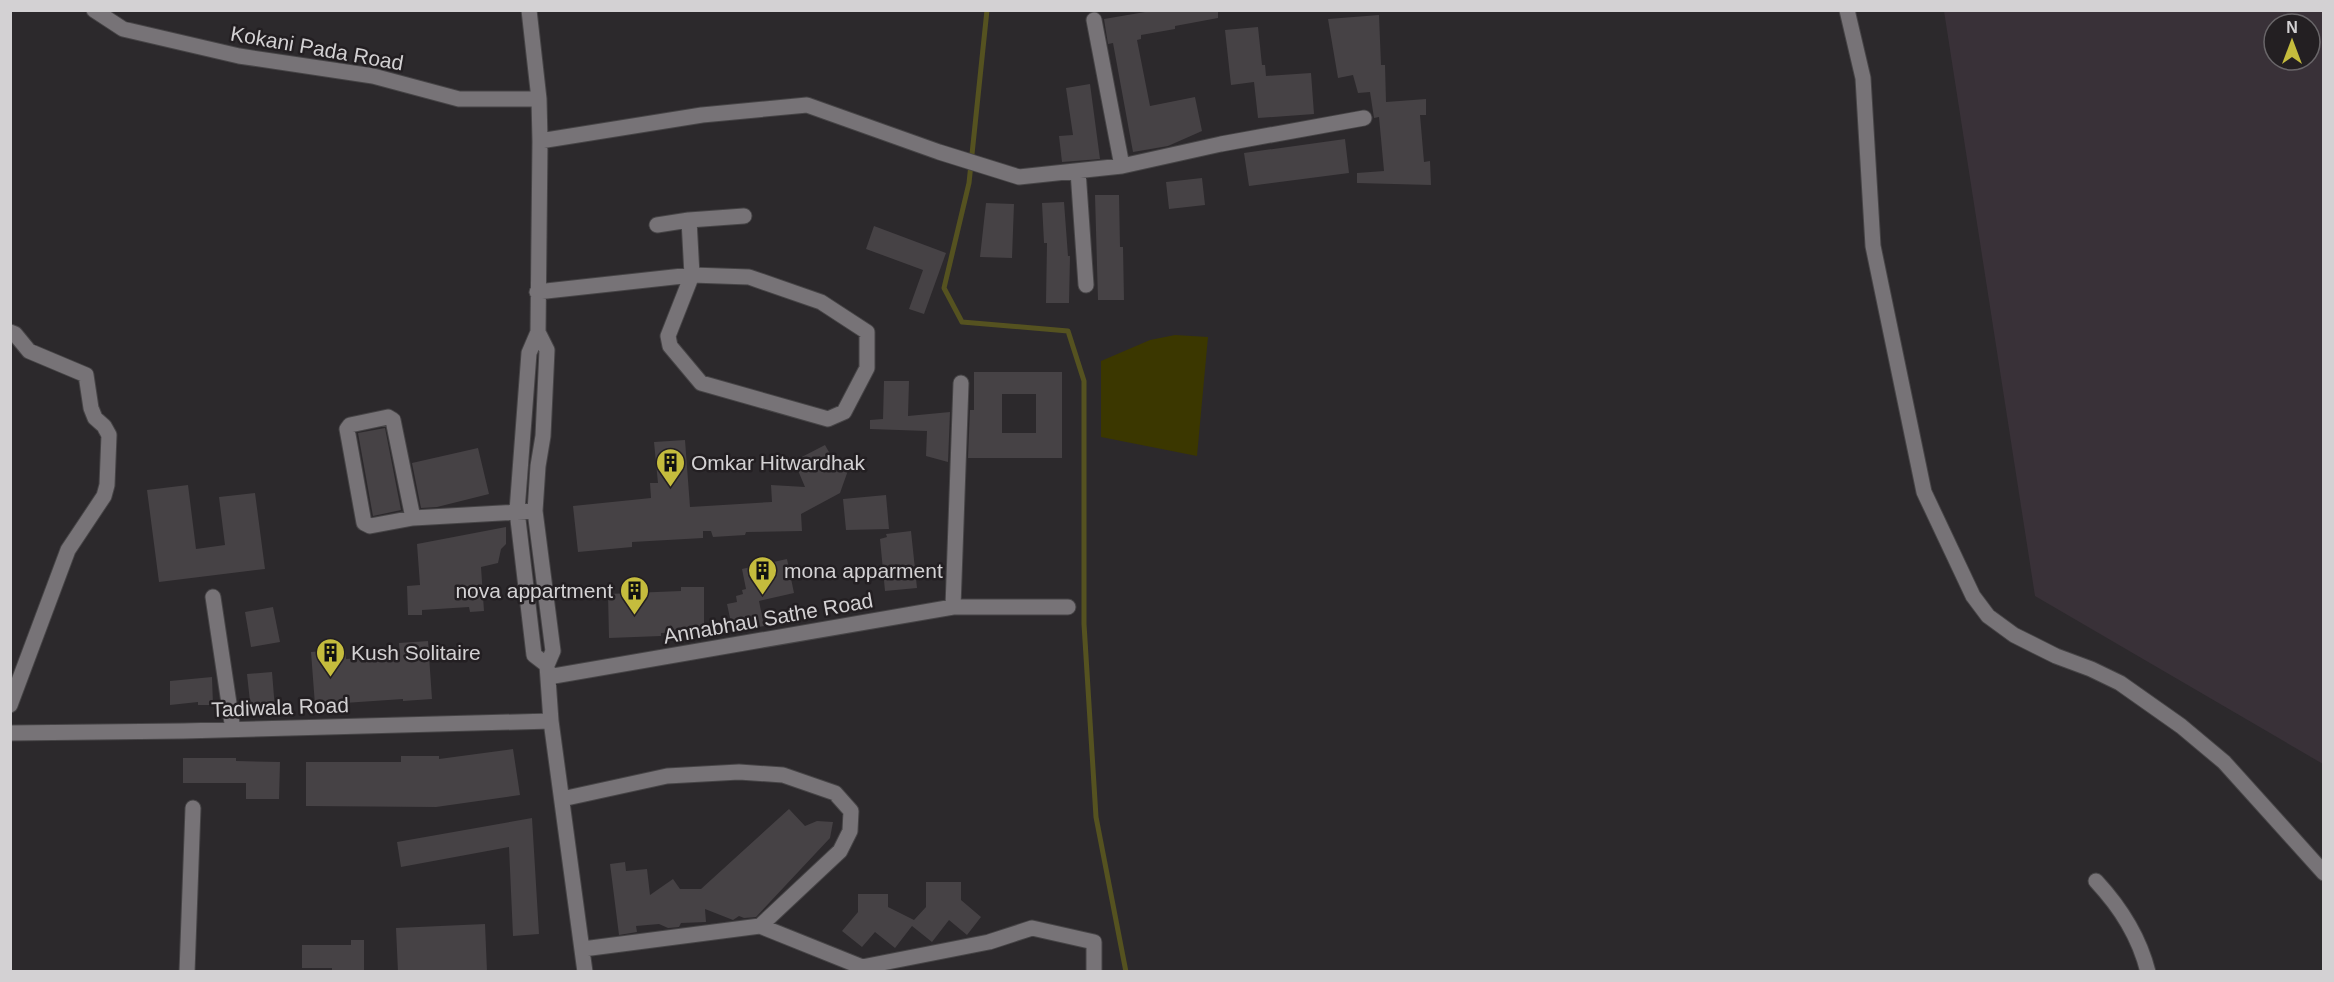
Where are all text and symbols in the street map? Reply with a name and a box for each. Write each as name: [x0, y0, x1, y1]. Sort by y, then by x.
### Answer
north arrow: [2262, 12, 2322, 72]
text: N: [2286, 19, 2298, 36]
street label: Kokani Pada Road: [229, 21, 405, 75]
building icon: Omkar Hitwardhak: [654, 446, 686, 488]
place label: Omkar Hitwardhak: [691, 451, 865, 474]
building icon: mona apparment: [747, 554, 779, 596]
place label: mona apparment: [784, 559, 943, 582]
building icon: nova appartment: [618, 574, 650, 616]
place label: nova appartment: [455, 579, 613, 602]
street label: Annabhau Sathe Road: [661, 588, 875, 648]
building icon: Kush Solitaire: [314, 636, 346, 678]
place label: Kush Solitaire: [351, 641, 481, 664]
street label: Tadiwala Road: [211, 693, 349, 721]

